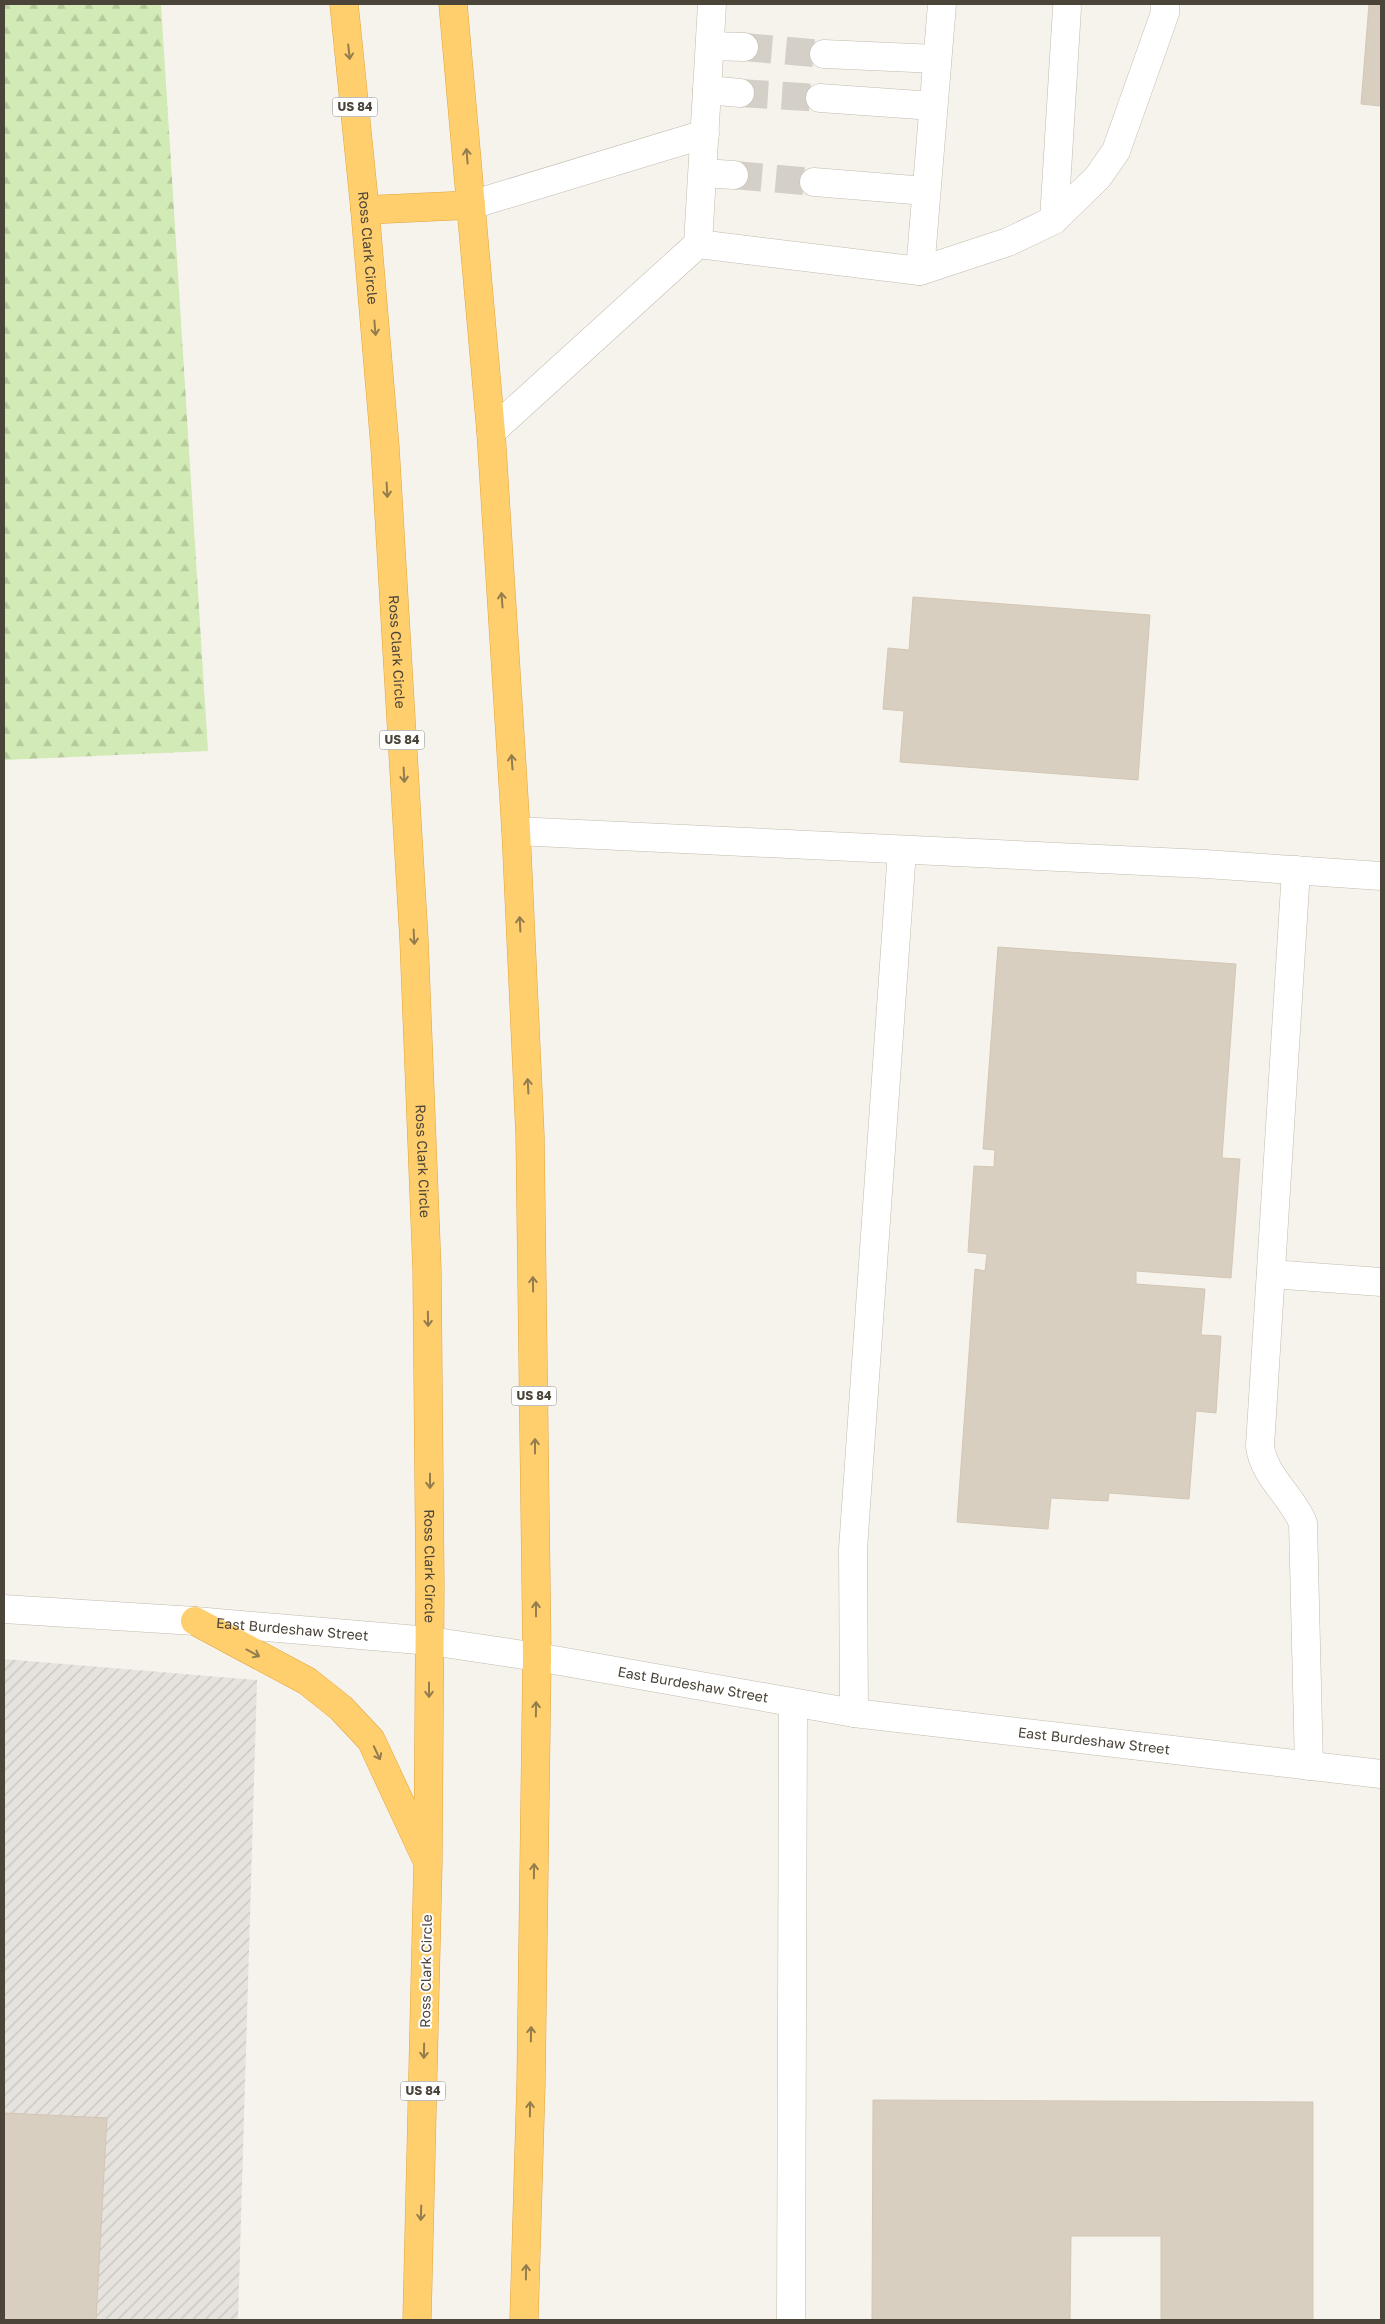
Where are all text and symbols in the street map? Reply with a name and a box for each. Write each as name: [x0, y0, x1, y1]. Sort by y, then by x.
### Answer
one-way arrow: [344, 44, 354, 60]
road number: US 84: [332, 98, 378, 116]
one-way arrow: [462, 148, 471, 164]
street label: Ross Clark Circle: [355, 190, 382, 305]
one-way arrow: [370, 320, 380, 336]
one-way arrow: [383, 482, 392, 498]
one-way arrow: [497, 592, 506, 608]
street label: Ross Clark Circle: [386, 594, 409, 709]
road number: US 84: [380, 730, 424, 750]
one-way arrow: [507, 754, 516, 770]
one-way arrow: [400, 767, 409, 783]
one-way arrow: [516, 916, 525, 932]
one-way arrow: [410, 929, 419, 945]
one-way arrow: [523, 1079, 532, 1095]
street label: Ross Clark Circle: [412, 1104, 434, 1218]
one-way arrow: [528, 1276, 537, 1292]
one-way arrow: [423, 1310, 433, 1327]
road number: US 84: [512, 1386, 556, 1405]
one-way arrow: [530, 1438, 540, 1454]
one-way arrow: [425, 1473, 435, 1489]
street label: Ross Clark Circle: [421, 1509, 439, 1623]
one-way arrow: [531, 1601, 541, 1617]
street label: East Burdeshaw Street: [215, 1614, 369, 1644]
one-way arrow: [245, 1649, 260, 1658]
street label: East Burdeshaw Street: [616, 1662, 770, 1706]
one-way arrow: [424, 1682, 434, 1698]
one-way arrow: [531, 1701, 541, 1718]
street label: East Burdeshaw Street: [1017, 1723, 1171, 1758]
one-way arrow: [373, 1745, 383, 1760]
one-way arrow: [529, 1864, 539, 1880]
street label: Ross Clark Circle: [416, 1914, 435, 2028]
one-way arrow: [526, 2026, 536, 2042]
one-way arrow: [419, 2042, 429, 2059]
road number: US 84: [400, 2082, 446, 2100]
one-way arrow: [525, 2101, 535, 2118]
one-way arrow: [416, 2205, 425, 2221]
one-way arrow: [521, 2264, 530, 2280]

